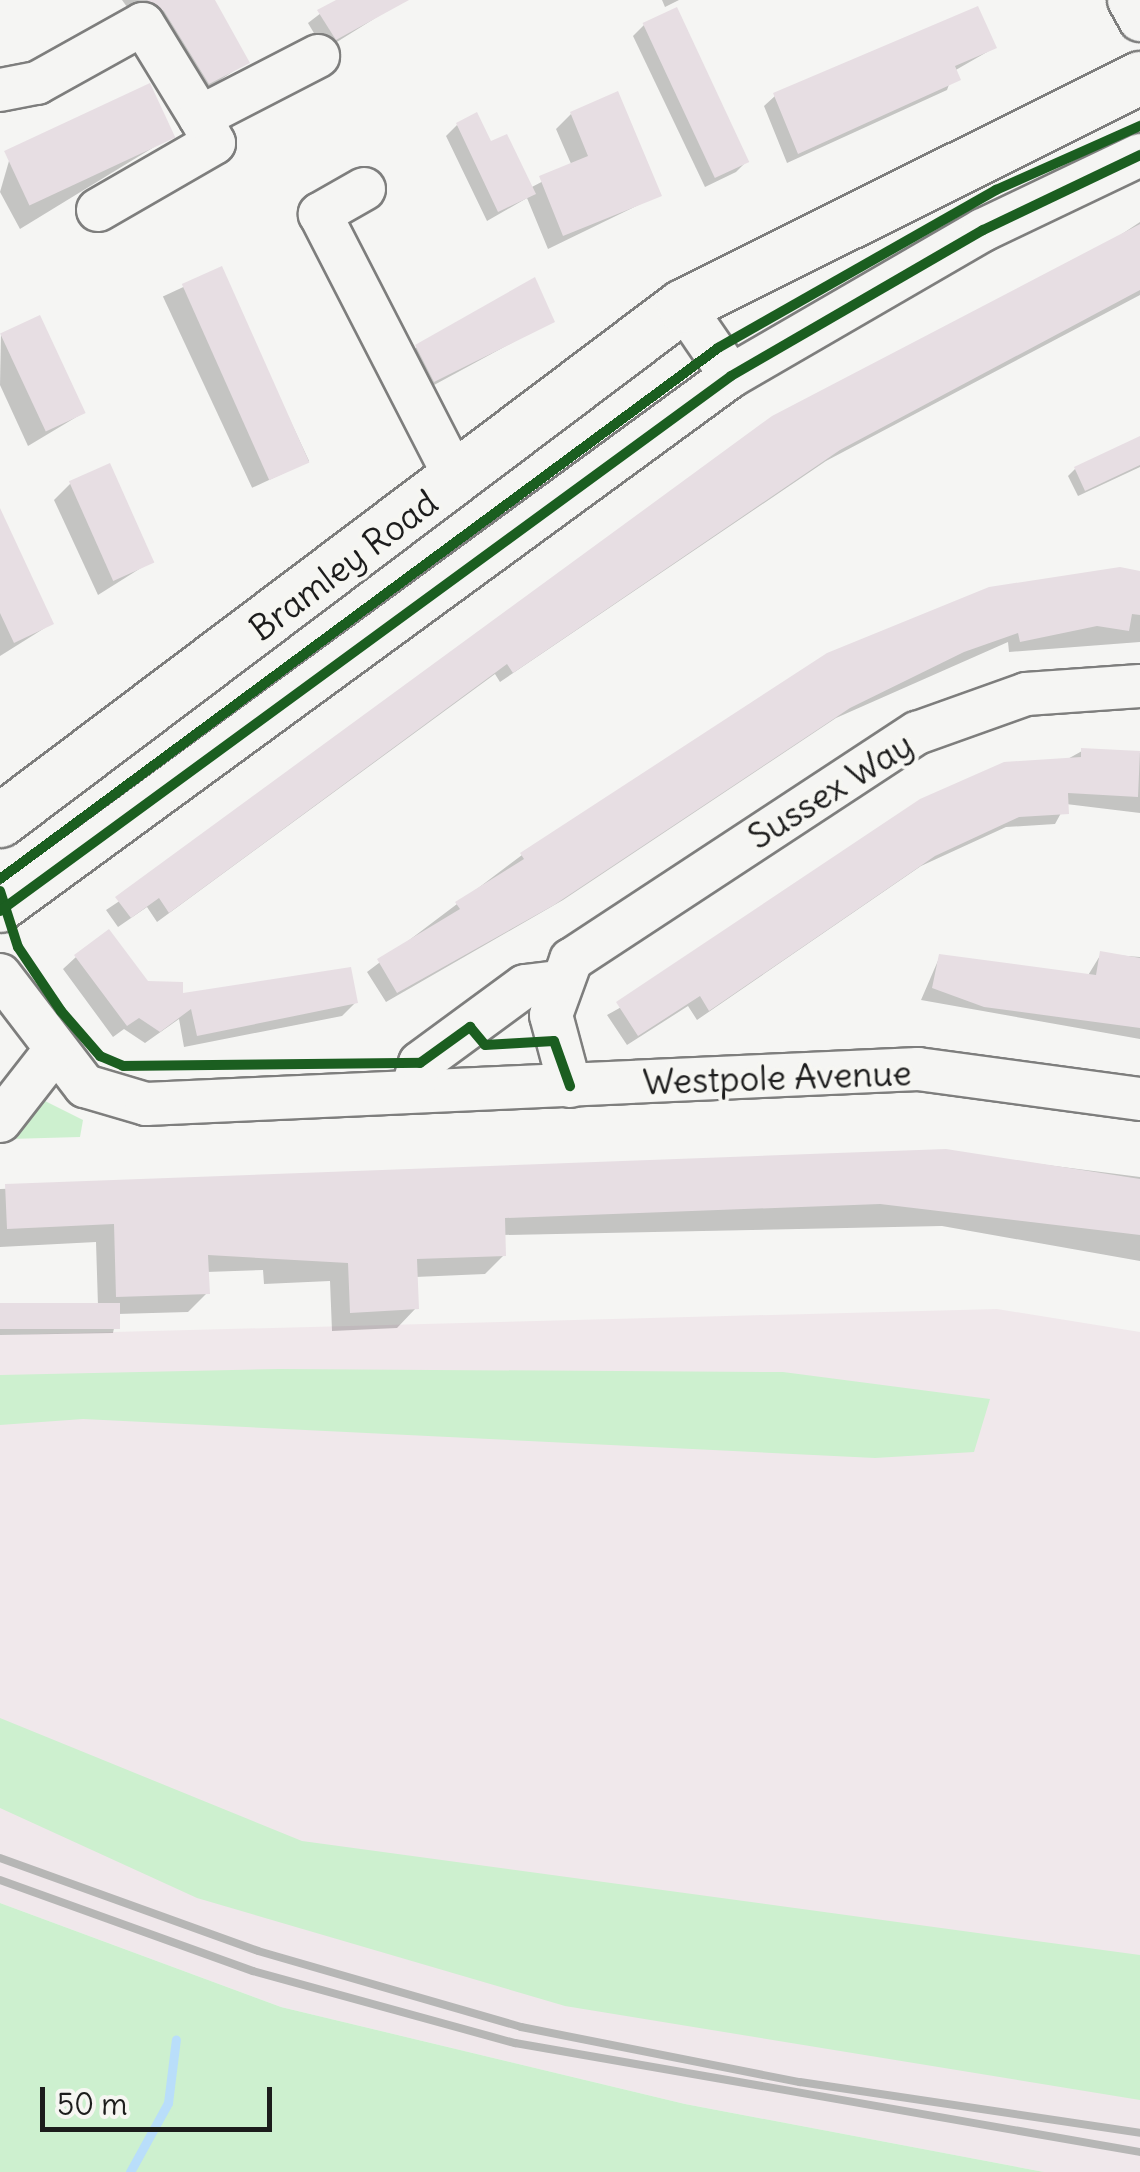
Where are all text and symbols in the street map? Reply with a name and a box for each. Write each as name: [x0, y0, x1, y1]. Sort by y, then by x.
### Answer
street label: Bramley Road: [241, 481, 445, 649]
street label: Sussex Way: [740, 723, 920, 857]
street label: Westpole Avenue: [642, 1051, 912, 1103]
scale bar: [45, 2067, 278, 2129]
text: 50 m: [57, 2085, 127, 2123]

